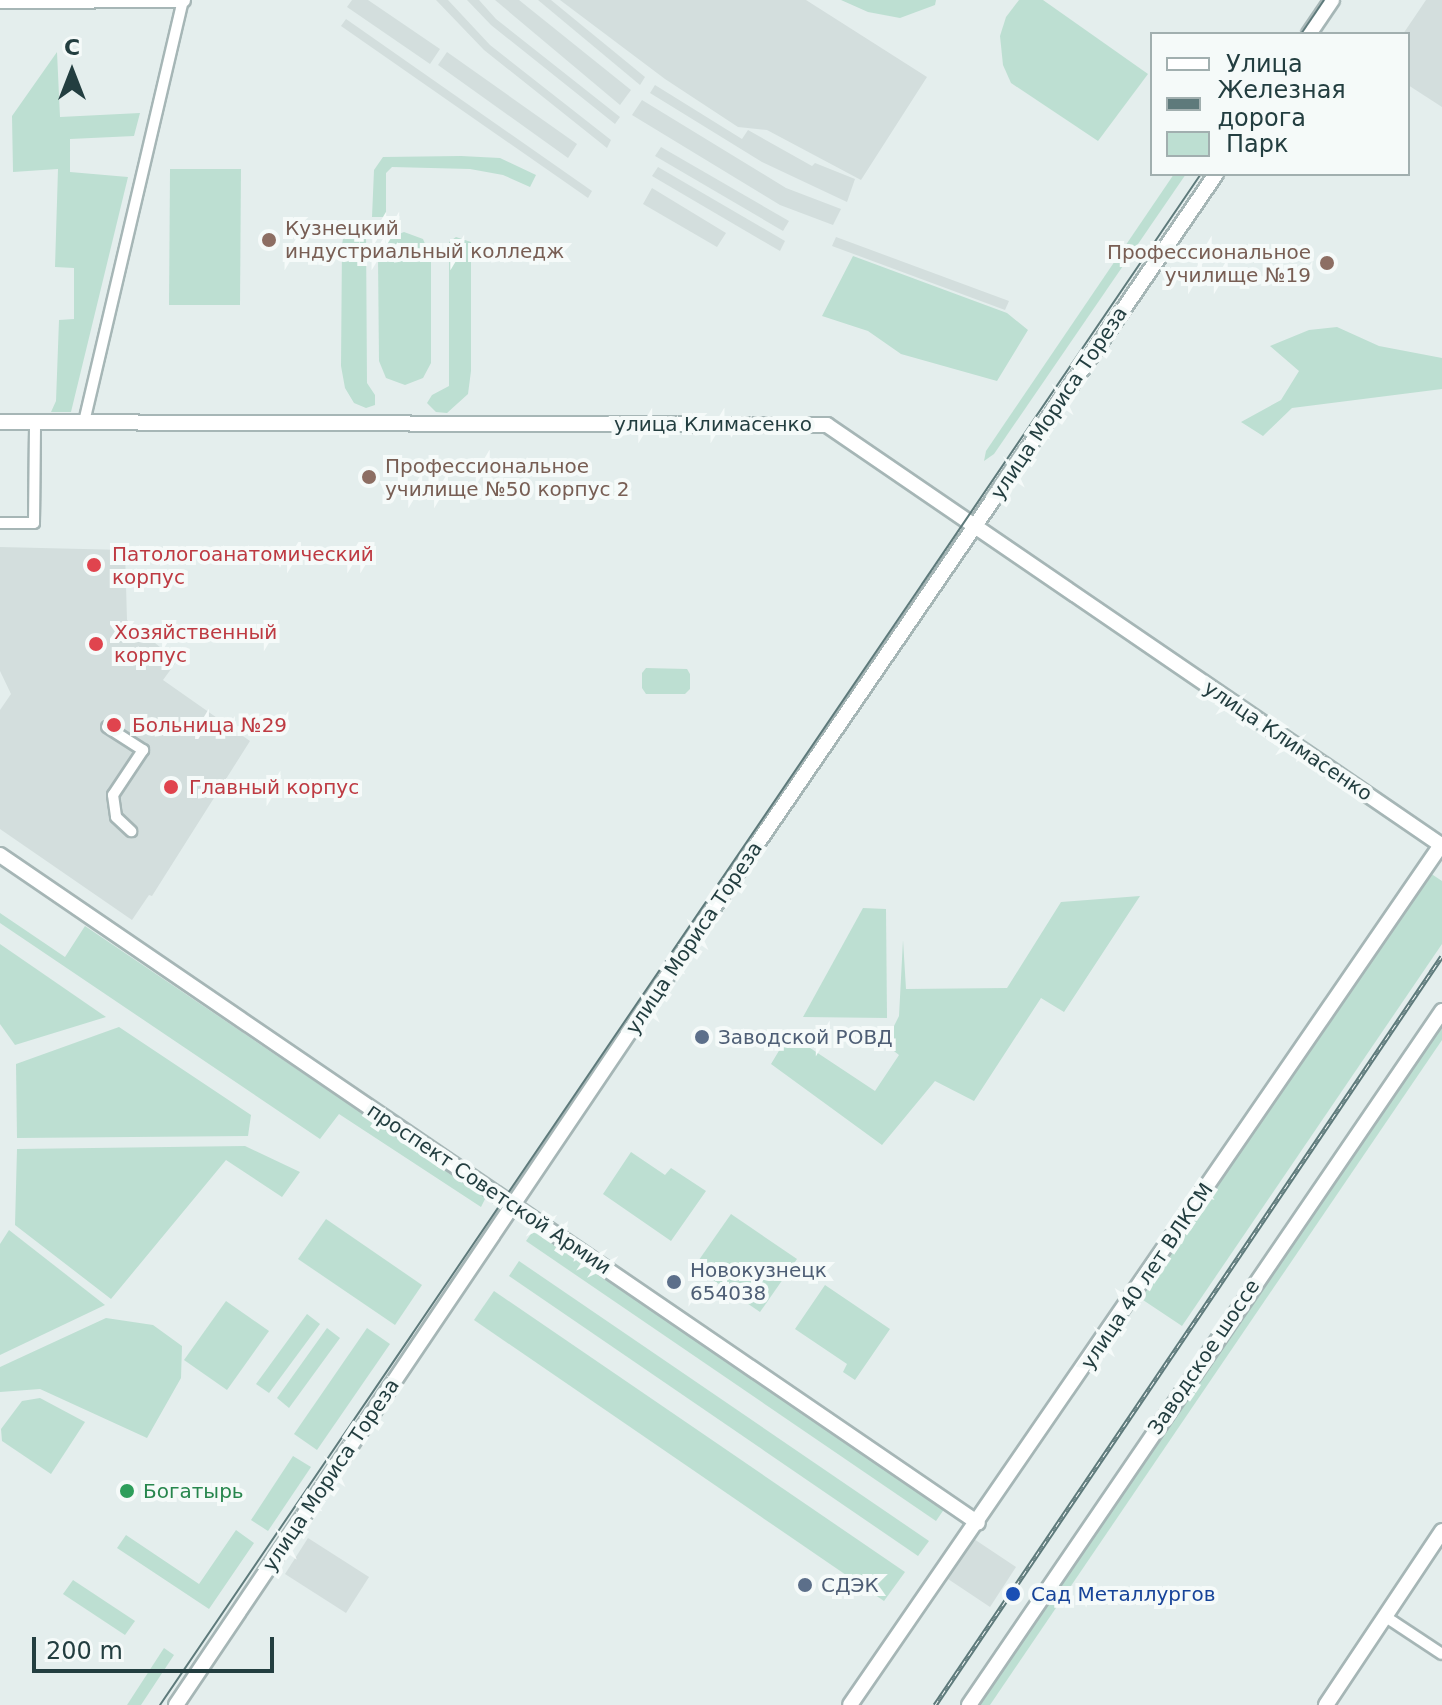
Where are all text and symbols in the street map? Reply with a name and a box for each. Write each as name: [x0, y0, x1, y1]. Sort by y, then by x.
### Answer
north arrow: [32, 32, 112, 112]
legend: [1150, 32, 1410, 176]
text: С: [64, 35, 80, 60]
text: Улица: [1226, 50, 1303, 78]
text: Железная дорога: [1217, 76, 1346, 132]
text: Парк: [1226, 130, 1288, 158]
place label: Кузнецкий индустриальный колледж: [285, 216, 564, 263]
marker: Кузнецкий индустриальный колледж: [260, 231, 278, 249]
place label: Профессиональное училище №19: [1107, 240, 1311, 287]
marker: Профессиональное училище №19: [1318, 254, 1336, 272]
street label: улица Мориса Тореза: [986, 302, 1132, 504]
street label: улица Климасенко: [614, 412, 812, 436]
place label: Профессиональное училище №50 корпус 2: [385, 454, 630, 501]
marker: Профессиональное училище №50 корпус 2: [360, 468, 378, 486]
place label: Патологоанатомический корпус: [112, 542, 374, 589]
marker: Патологоанатомический корпус: [83, 554, 105, 576]
place label: Хозяйственный корпус: [114, 620, 277, 667]
marker: Хозяйственный корпус: [85, 633, 107, 655]
street label: улица Климасенко: [1199, 676, 1377, 806]
place label: Больница №29: [132, 713, 287, 737]
marker: Больница №29: [103, 714, 125, 736]
place label: Главный корпус: [189, 775, 359, 799]
marker: Главный корпус: [160, 776, 182, 798]
street label: улица Мориса Тореза: [621, 837, 767, 1039]
place label: Заводской РОВД: [718, 1025, 893, 1049]
marker: Заводской РОВД: [693, 1028, 711, 1046]
street label: проспект Советской Армии: [363, 1098, 615, 1280]
street label: улица 40 лет ВЛКСМ: [1076, 1179, 1218, 1373]
place label: Новокузнецк 654038: [690, 1258, 827, 1305]
marker: Новокузнецк 654038: [665, 1273, 683, 1291]
street label: Заводское шоссе: [1143, 1275, 1265, 1439]
street label: улица Мориса Тореза: [258, 1374, 404, 1576]
place label: Богатырь: [143, 1479, 244, 1503]
marker: Богатырь: [118, 1482, 136, 1500]
place label: СДЭК: [821, 1573, 879, 1597]
marker: СДЭК: [796, 1576, 814, 1594]
place label: Сад Металлургов: [1031, 1582, 1216, 1606]
marker: Сад Металлургов: [1002, 1583, 1024, 1605]
scale bar: [36, 1621, 278, 1671]
text: 200 m: [46, 1637, 123, 1665]

